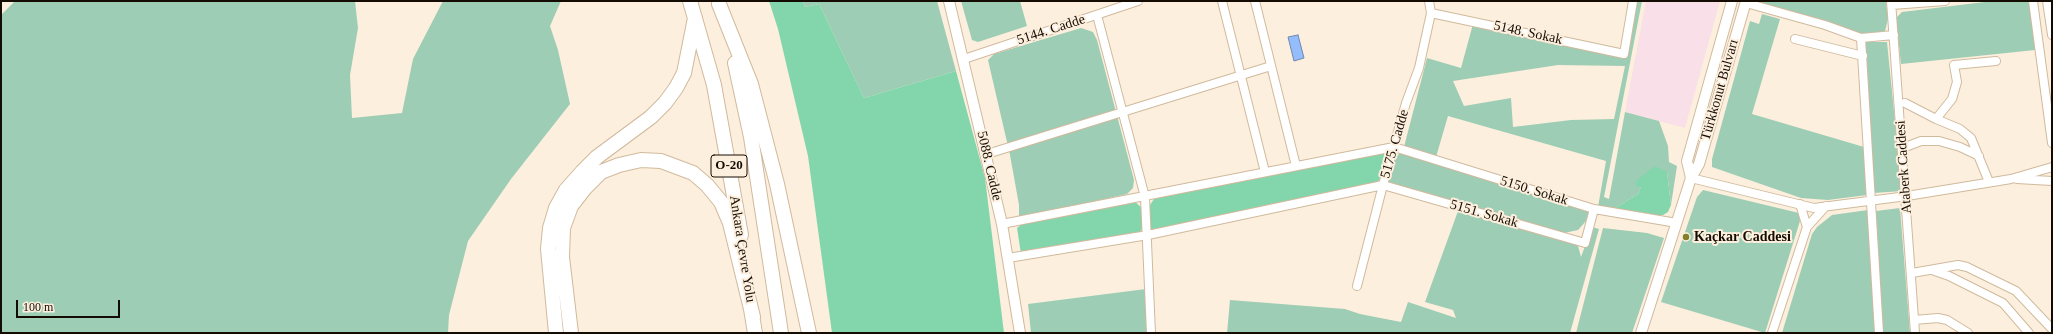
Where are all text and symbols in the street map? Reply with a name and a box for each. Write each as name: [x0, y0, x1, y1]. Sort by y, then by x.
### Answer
street label: 5144. Cadde: [1015, 11, 1087, 49]
street label: 5148. Sokak: [1492, 18, 1564, 48]
street label: Türkkonut Bulvarı: [1698, 37, 1742, 143]
street label: 5175. Cadde: [1377, 108, 1413, 180]
street label: Ataberk Caddesi: [1892, 120, 1916, 214]
street label: 5088. Cadde: [973, 130, 1005, 202]
road number: O-20: [711, 155, 747, 177]
street label: 5150. Sokak: [1498, 173, 1570, 209]
street label: Ankara Çevre Yolu: [725, 194, 759, 304]
street label: 5151. Sokak: [1448, 196, 1520, 232]
place label: Kaçkar Caddesi: [1694, 229, 1791, 245]
marker: Kaçkar Caddesi: [1681, 232, 1691, 242]
scale bar: [18, 292, 122, 318]
text: 100 m: [23, 300, 53, 314]

